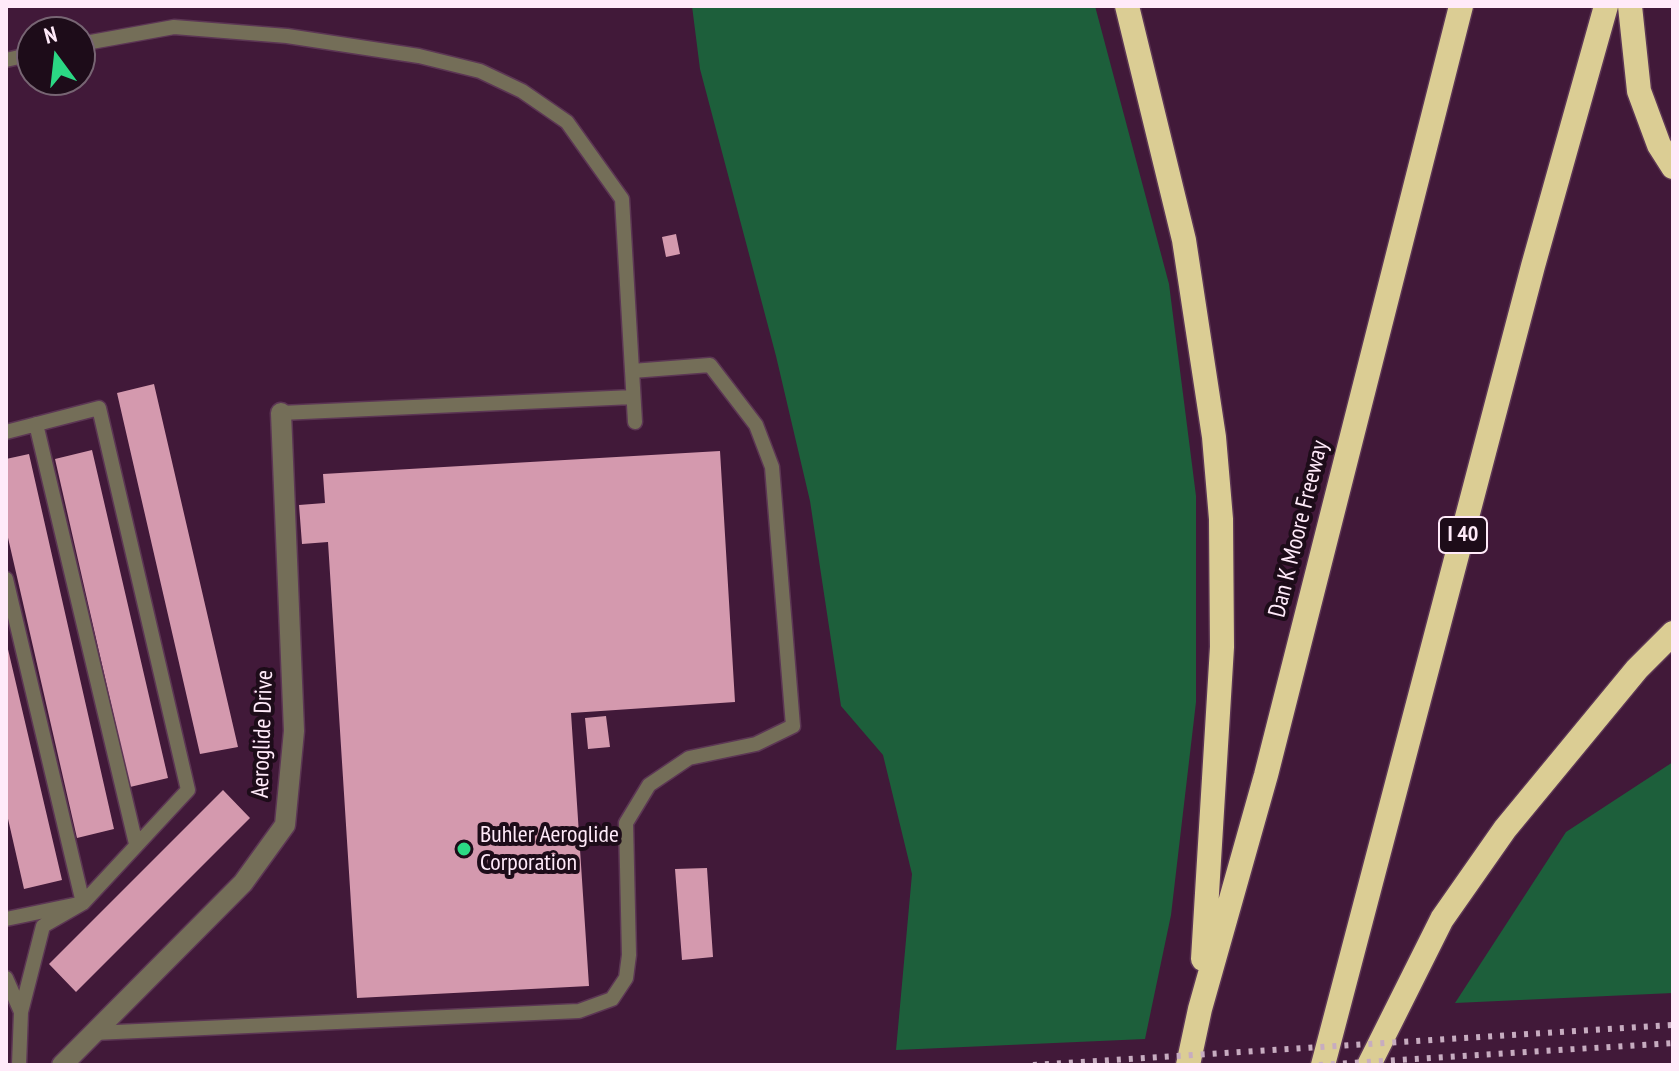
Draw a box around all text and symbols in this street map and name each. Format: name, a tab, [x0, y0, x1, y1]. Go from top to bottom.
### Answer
north arrow	[16, 16, 96, 96]
text: N	[41, 20, 60, 50]
street label: Dan K Moore Freeway	[1263, 438, 1335, 620]
road number: I 40	[1439, 517, 1487, 553]
street label: Aeroglide Drive	[246, 669, 280, 799]
place label: Buhler Aeroglide Corporation	[480, 821, 619, 877]
marker: Buhler Aeroglide Corporation	[455, 840, 473, 858]

